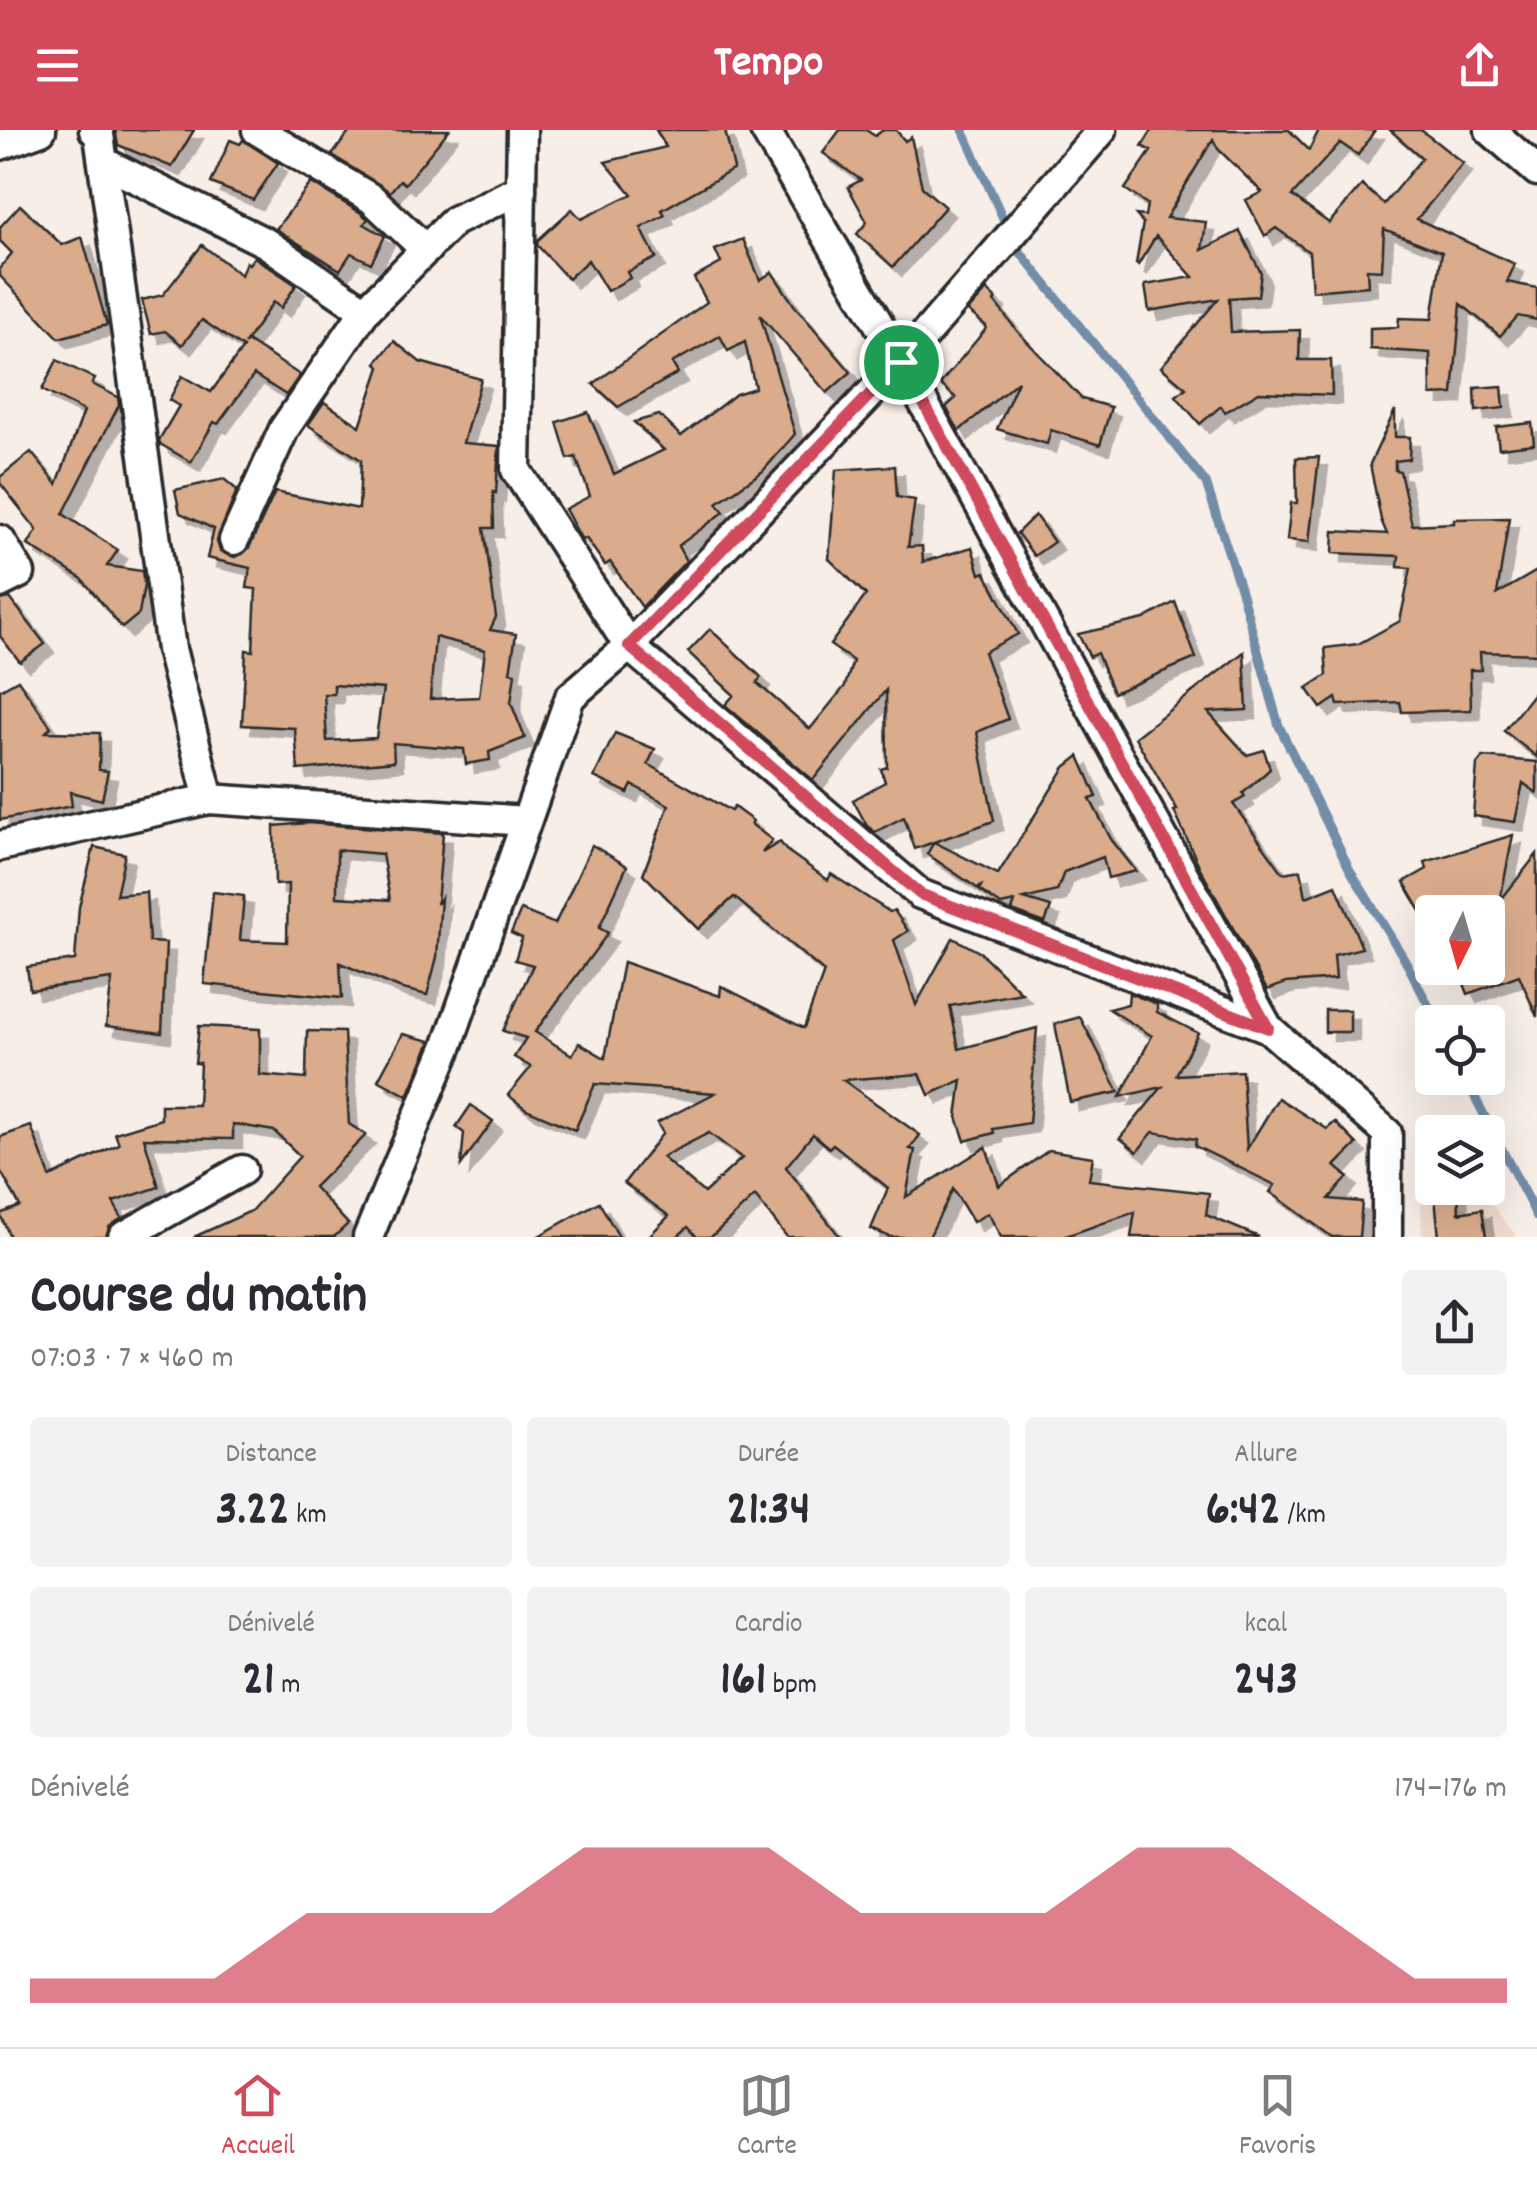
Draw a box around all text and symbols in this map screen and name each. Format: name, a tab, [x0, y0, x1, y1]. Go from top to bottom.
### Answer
text: Tempo	[714, 33, 823, 97]
icon: menu	[30, 38, 85, 93]
icon: share	[1452, 38, 1507, 93]
pin	[859, 320, 944, 405]
icon: arrive	[874, 335, 929, 390]
north arrow	[1415, 895, 1505, 985]
map controls	[1415, 895, 1505, 1205]
button: locate	[1415, 1005, 1505, 1095]
button: layers	[1415, 1115, 1505, 1205]
text: Course du matin	[30, 1260, 367, 1339]
button: share	[1402, 1270, 1507, 1375]
text: 07:03 · 7 × 460 m	[30, 1337, 234, 1383]
text: Distance	[225, 1436, 317, 1476]
text: Durée	[738, 1436, 799, 1476]
text: Allure	[1234, 1436, 1298, 1476]
text: 3.22	[215, 1476, 290, 1548]
text: 21:34	[726, 1476, 811, 1548]
text: 6:42	[1206, 1476, 1281, 1548]
text: km	[290, 1497, 327, 1537]
text: /km	[1281, 1497, 1326, 1537]
text: Dénivelé	[228, 1606, 315, 1646]
text: Cardio	[734, 1606, 803, 1646]
text: kcal	[1245, 1606, 1287, 1646]
text: 21	[242, 1646, 275, 1718]
text: 161	[720, 1646, 766, 1718]
text: 243	[1233, 1646, 1298, 1718]
text: m	[275, 1667, 300, 1707]
text: bpm	[766, 1667, 817, 1707]
text: Dénivelé	[30, 1767, 130, 1813]
text: 174–176 m	[1394, 1767, 1507, 1813]
tab: Accueil	[221, 2068, 295, 2168]
tab: Carte	[737, 2068, 797, 2168]
tab: Favoris	[1239, 2068, 1316, 2168]

